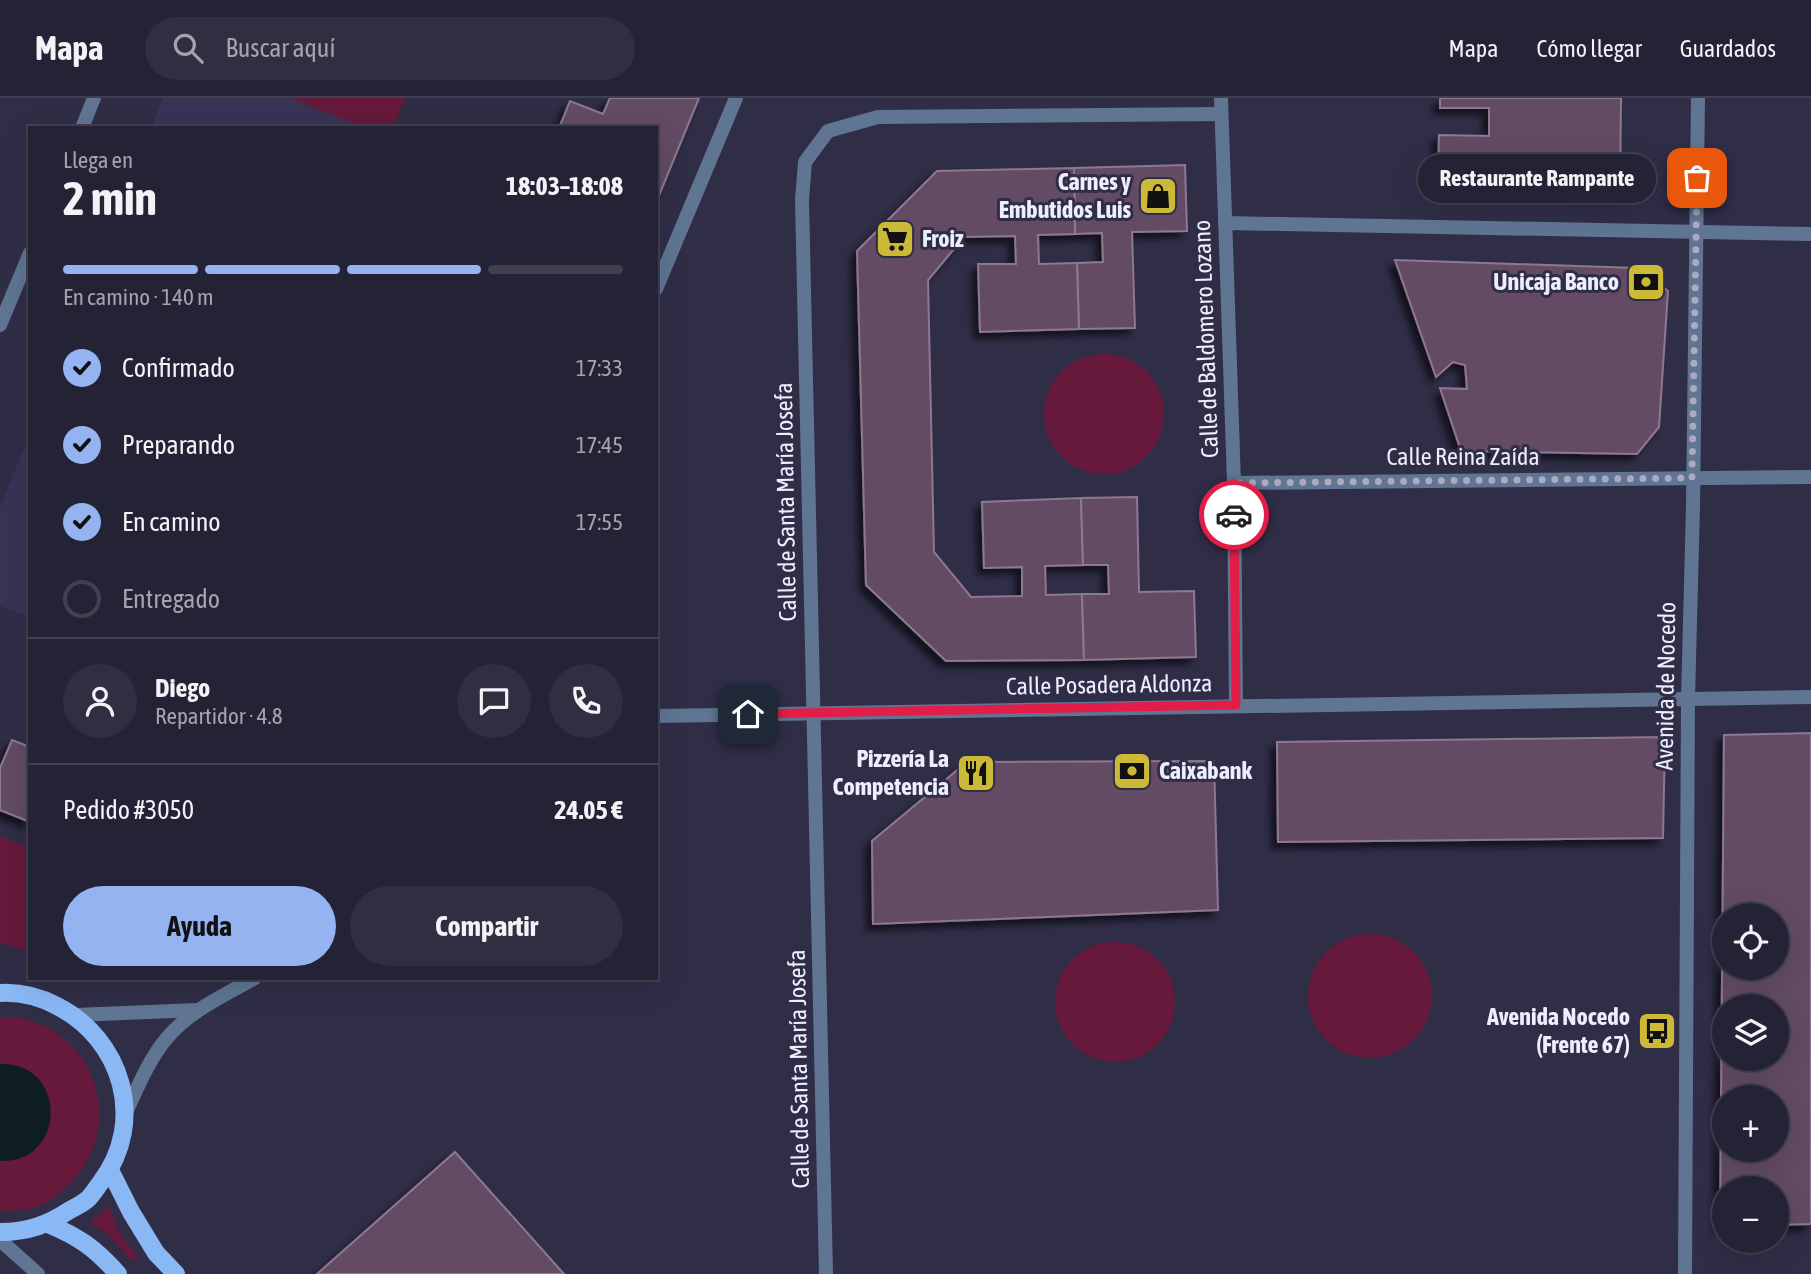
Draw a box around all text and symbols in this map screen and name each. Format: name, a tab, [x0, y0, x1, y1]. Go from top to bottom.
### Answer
search box	[145, 17, 635, 80]
text: Mapa	[35, 29, 103, 67]
icon: search	[169, 29, 207, 67]
text: Buscar aquí	[225, 33, 335, 63]
text: Mapa	[1449, 35, 1498, 62]
text: Cómo llegar	[1536, 35, 1642, 62]
text: Guardados	[1680, 35, 1776, 62]
text: Llega en	[63, 147, 133, 173]
pin	[1667, 148, 1727, 208]
callout: Restaurante Rampante	[1417, 154, 1655, 202]
icon: bag	[1678, 159, 1716, 197]
text: Restaurante Rampante	[1440, 165, 1635, 191]
place label: Carnes y Embutidos Luis	[999, 168, 1132, 223]
text: 18:03–18:08	[506, 171, 623, 201]
text: 2 min	[63, 172, 157, 225]
shop icon: Carnes y Embutidos Luis	[1137, 175, 1179, 217]
supermarket icon: Froiz	[874, 218, 916, 260]
street label: Calle de Baldomero Lozano	[1188, 219, 1223, 459]
place label: Froiz	[922, 225, 964, 252]
bank icon: Unicaja Banco	[1625, 261, 1667, 303]
place label: Unicaja Banco	[1493, 268, 1619, 295]
text: En camino · 140 m	[63, 284, 214, 310]
icon: check	[63, 349, 101, 387]
text: Confirmado	[122, 353, 235, 383]
text: 17:33	[576, 355, 623, 381]
street label: Calle de Santa María Josefa	[770, 382, 801, 622]
icon: check	[63, 426, 101, 464]
text: Preparando	[122, 430, 235, 460]
text: 17:45	[576, 432, 623, 458]
street label: Calle Reina Zaída	[1386, 443, 1540, 470]
courier	[1199, 480, 1269, 550]
icon: car	[1215, 496, 1253, 534]
icon: check	[63, 503, 101, 541]
text: En camino	[122, 507, 221, 537]
text: 17:55	[576, 509, 623, 535]
text: Entregado	[122, 584, 220, 614]
street label: Avenida de Nocedo	[1651, 601, 1680, 771]
button: person	[63, 664, 137, 738]
button: chat	[457, 664, 531, 738]
button: phone	[549, 664, 623, 738]
street label: Calle Posadera Aldonza	[1006, 669, 1212, 700]
text: Diego	[155, 673, 210, 703]
pin	[718, 684, 778, 744]
icon: home	[729, 695, 767, 733]
text: Repartidor · 4.8	[155, 703, 282, 729]
place label: Pizzería La Competencia	[833, 745, 949, 800]
bank icon: Caixabank	[1111, 750, 1153, 792]
restaurant icon: Pizzería La Competencia	[955, 752, 997, 794]
place label: Caixabank	[1159, 757, 1253, 784]
text: Pedido #3050	[63, 795, 194, 825]
text: 24.05 €	[554, 795, 623, 825]
button: Ayuda	[63, 886, 336, 966]
button: Compartir	[350, 886, 623, 966]
map controls	[1712, 903, 1789, 1253]
button: locate	[1712, 903, 1789, 980]
street label: Calle de Santa María Josefa	[783, 949, 814, 1189]
button: layers	[1712, 994, 1789, 1071]
place label: Avenida Nocedo (Frente 67)	[1486, 1003, 1630, 1058]
bus stop icon: Avenida Nocedo (Frente 67)	[1636, 1010, 1678, 1052]
button: +	[1712, 1085, 1789, 1162]
button: −	[1712, 1176, 1789, 1253]

